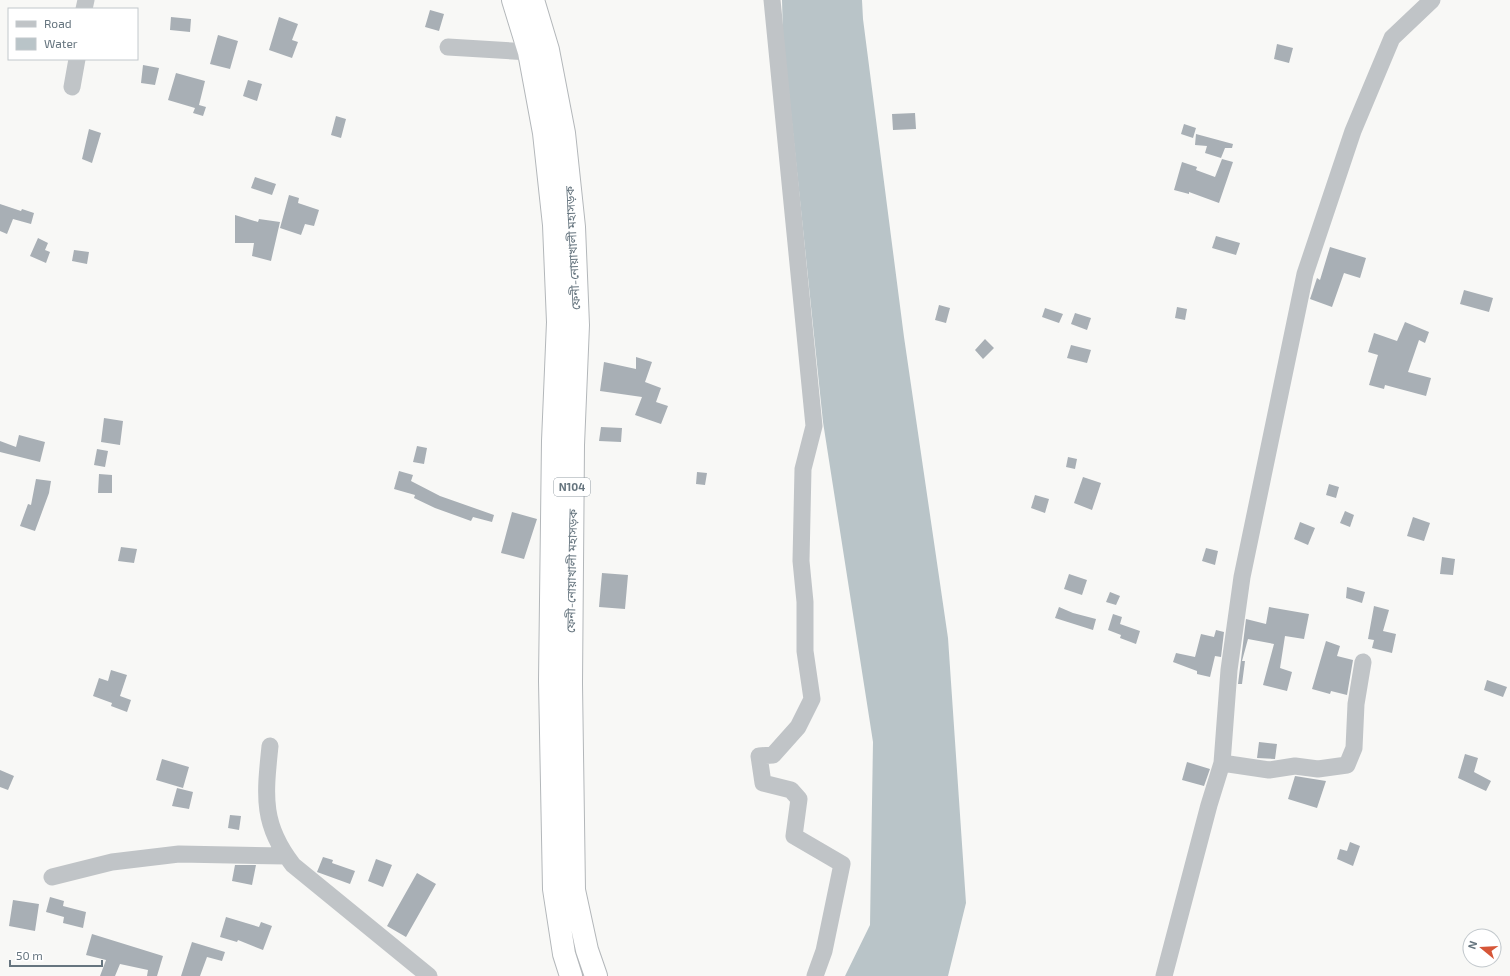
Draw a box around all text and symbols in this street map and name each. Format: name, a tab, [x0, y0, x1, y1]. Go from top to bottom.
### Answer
legend	[8, 8, 138, 60]
text: Road	[44, 16, 72, 30]
text: Water	[44, 36, 78, 50]
street label: ফেনী-নোয়াখালী মহাসড়ক	[562, 185, 583, 310]
road number: N104	[554, 478, 590, 496]
street label: ফেনী-নোয়াখালী মহাসড়ক	[563, 509, 580, 633]
north arrow	[1462, 928, 1502, 968]
text: N	[1465, 939, 1479, 951]
scale bar	[10, 942, 102, 968]
text: 50 m	[16, 948, 43, 962]

